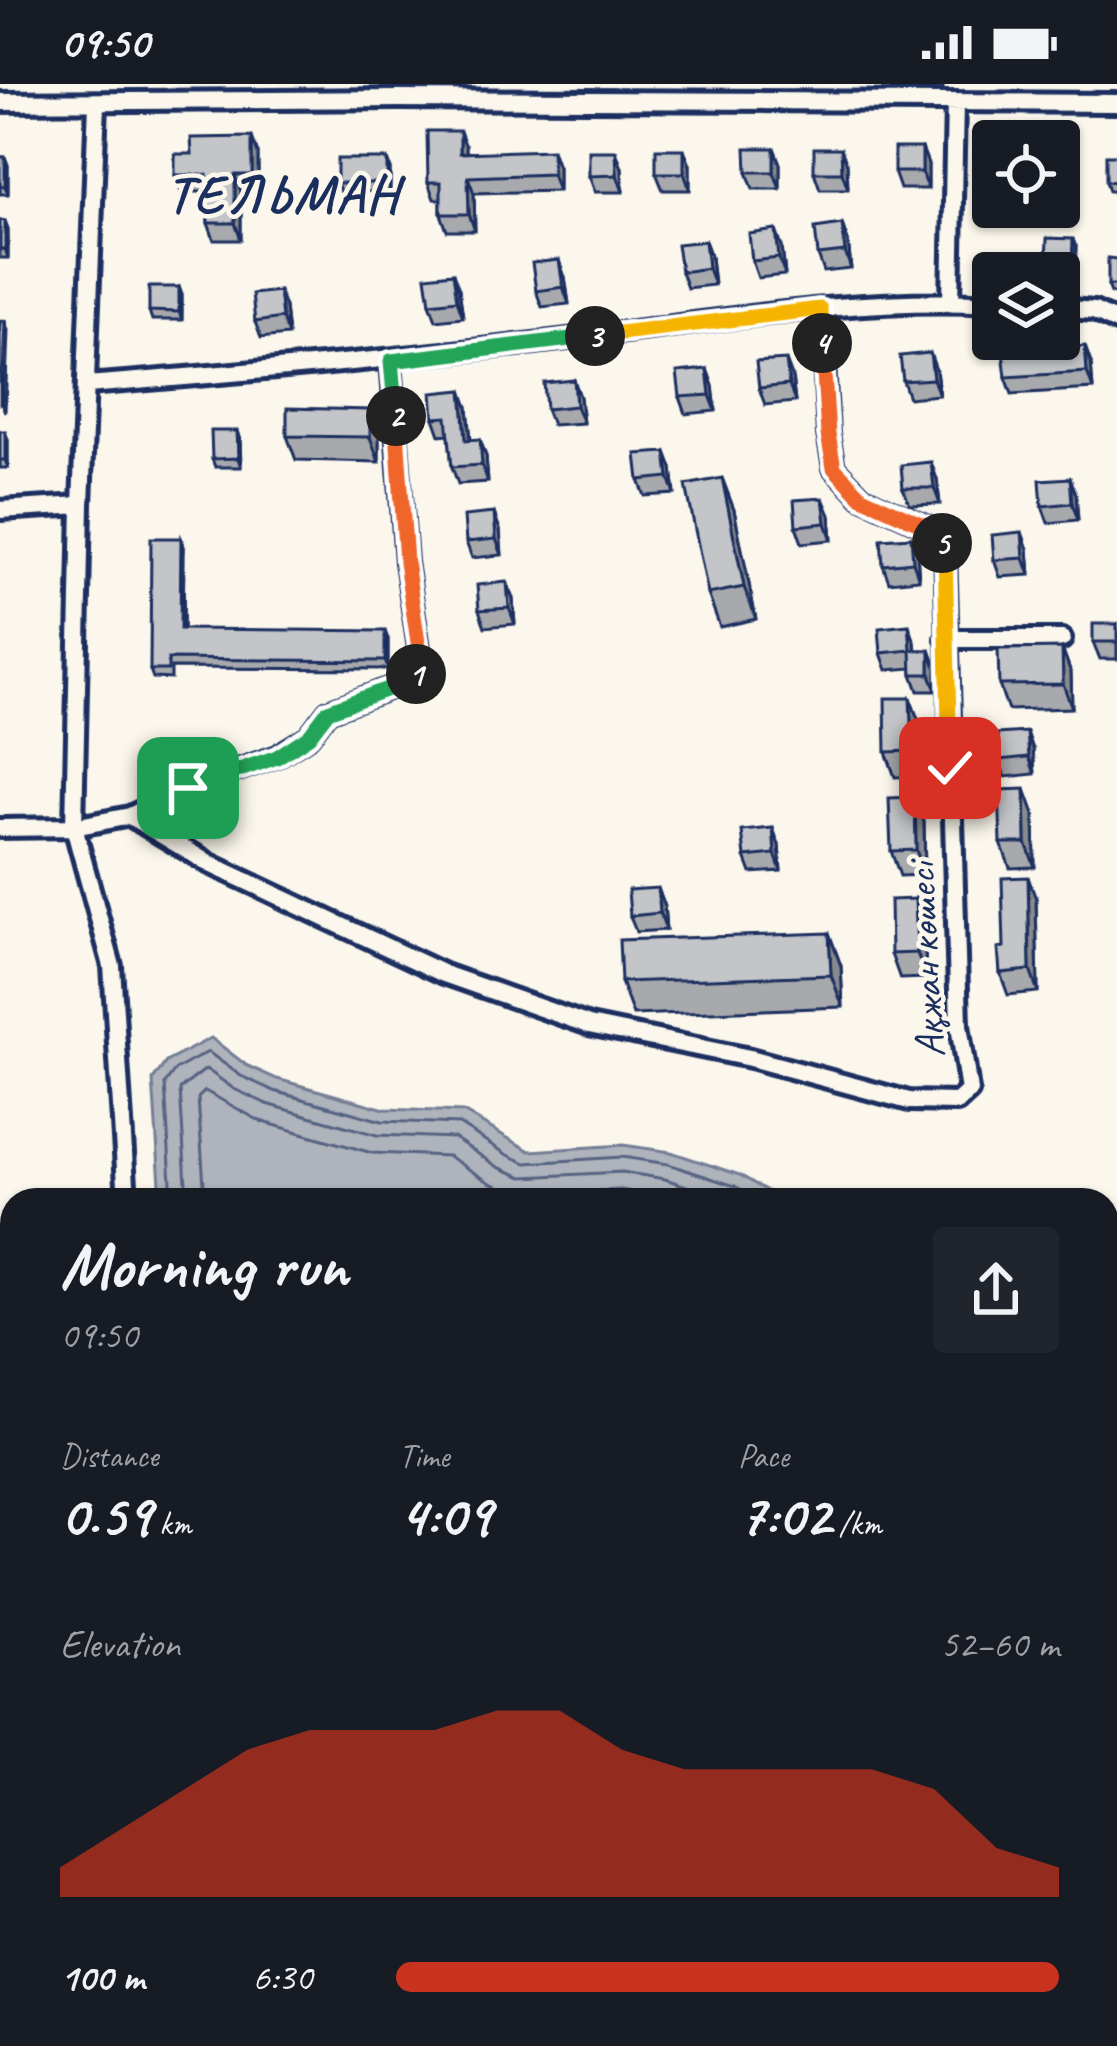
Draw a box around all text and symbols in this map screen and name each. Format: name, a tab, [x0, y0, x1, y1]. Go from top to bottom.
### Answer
text: 09:50	[60, 14, 149, 71]
map controls	[972, 120, 1080, 360]
button: locate	[972, 120, 1080, 228]
district label: ТЕЛЬМАН	[166, 160, 407, 228]
button: layers	[972, 252, 1080, 360]
pin: 3	[565, 306, 625, 366]
pin: 4	[792, 313, 852, 373]
text: 3	[588, 315, 602, 357]
text: 4	[815, 322, 829, 364]
pin: 2	[366, 386, 426, 446]
text: 2	[389, 395, 403, 437]
pin: 5	[912, 513, 972, 573]
text: 5	[935, 522, 949, 564]
pin: 1	[386, 644, 446, 704]
text: 1	[409, 653, 423, 695]
pin	[899, 717, 1001, 819]
icon: check	[917, 735, 983, 801]
pin	[137, 737, 239, 839]
icon: arrive	[155, 755, 221, 821]
street label: Ақжан көшесі	[894, 856, 957, 1059]
text: Morning run	[60, 1224, 348, 1307]
button: share	[933, 1227, 1059, 1353]
text: 09:50	[60, 1311, 138, 1360]
text: Distance	[60, 1435, 158, 1477]
text: Time	[399, 1435, 450, 1477]
text: Pace	[738, 1435, 789, 1477]
text: 0.59	[60, 1477, 151, 1553]
text: 4:09	[399, 1477, 491, 1553]
text: 7:02	[738, 1477, 831, 1553]
text: km	[151, 1503, 191, 1545]
text: /km	[831, 1503, 882, 1545]
text: Elevation	[60, 1620, 180, 1669]
text: 52–60 m	[940, 1620, 1059, 1669]
text: 100 m	[60, 1953, 144, 2002]
text: 6:30	[252, 1953, 312, 2002]

